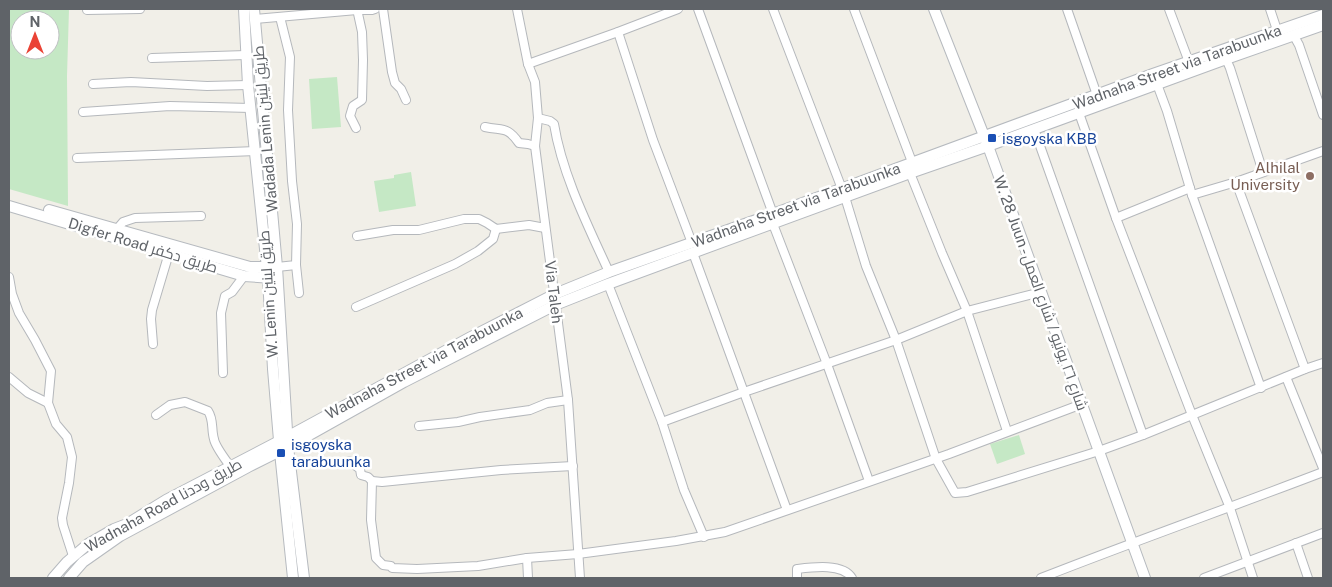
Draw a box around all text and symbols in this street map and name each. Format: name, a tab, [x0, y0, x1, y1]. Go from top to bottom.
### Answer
north arrow	[10, 10, 60, 60]
text: N	[30, 14, 40, 30]
street label: Wadnaha Street via Tarabuunka	[1070, 21, 1284, 113]
street label: Wadada Lenin طريق لينين	[249, 45, 283, 213]
place label: isgoyska KBB	[1002, 130, 1097, 147]
marker: isgoyska KBB	[986, 132, 998, 144]
street label: Wadnaha Street via Tarabuunka	[689, 159, 903, 251]
place label: Alhilal University	[1230, 159, 1300, 193]
marker: Alhilal University	[1304, 170, 1316, 182]
street label: W. 28 Juun - شارع ٢٦ يونيو / شارع العمل	[988, 173, 1091, 414]
street label: Digfer Road طريق دكفر	[66, 214, 220, 278]
street label: W. Lenin طريق لينين	[255, 229, 283, 358]
street label: Via Taleh	[542, 260, 566, 324]
street label: Wadnaha Street via Tarabuunka	[323, 304, 525, 422]
place label: isgoyska tarabuunka	[291, 436, 371, 470]
marker: isgoyska tarabuunka	[275, 447, 287, 459]
street label: Wadnaha Road طريق وددنا	[82, 455, 245, 557]

